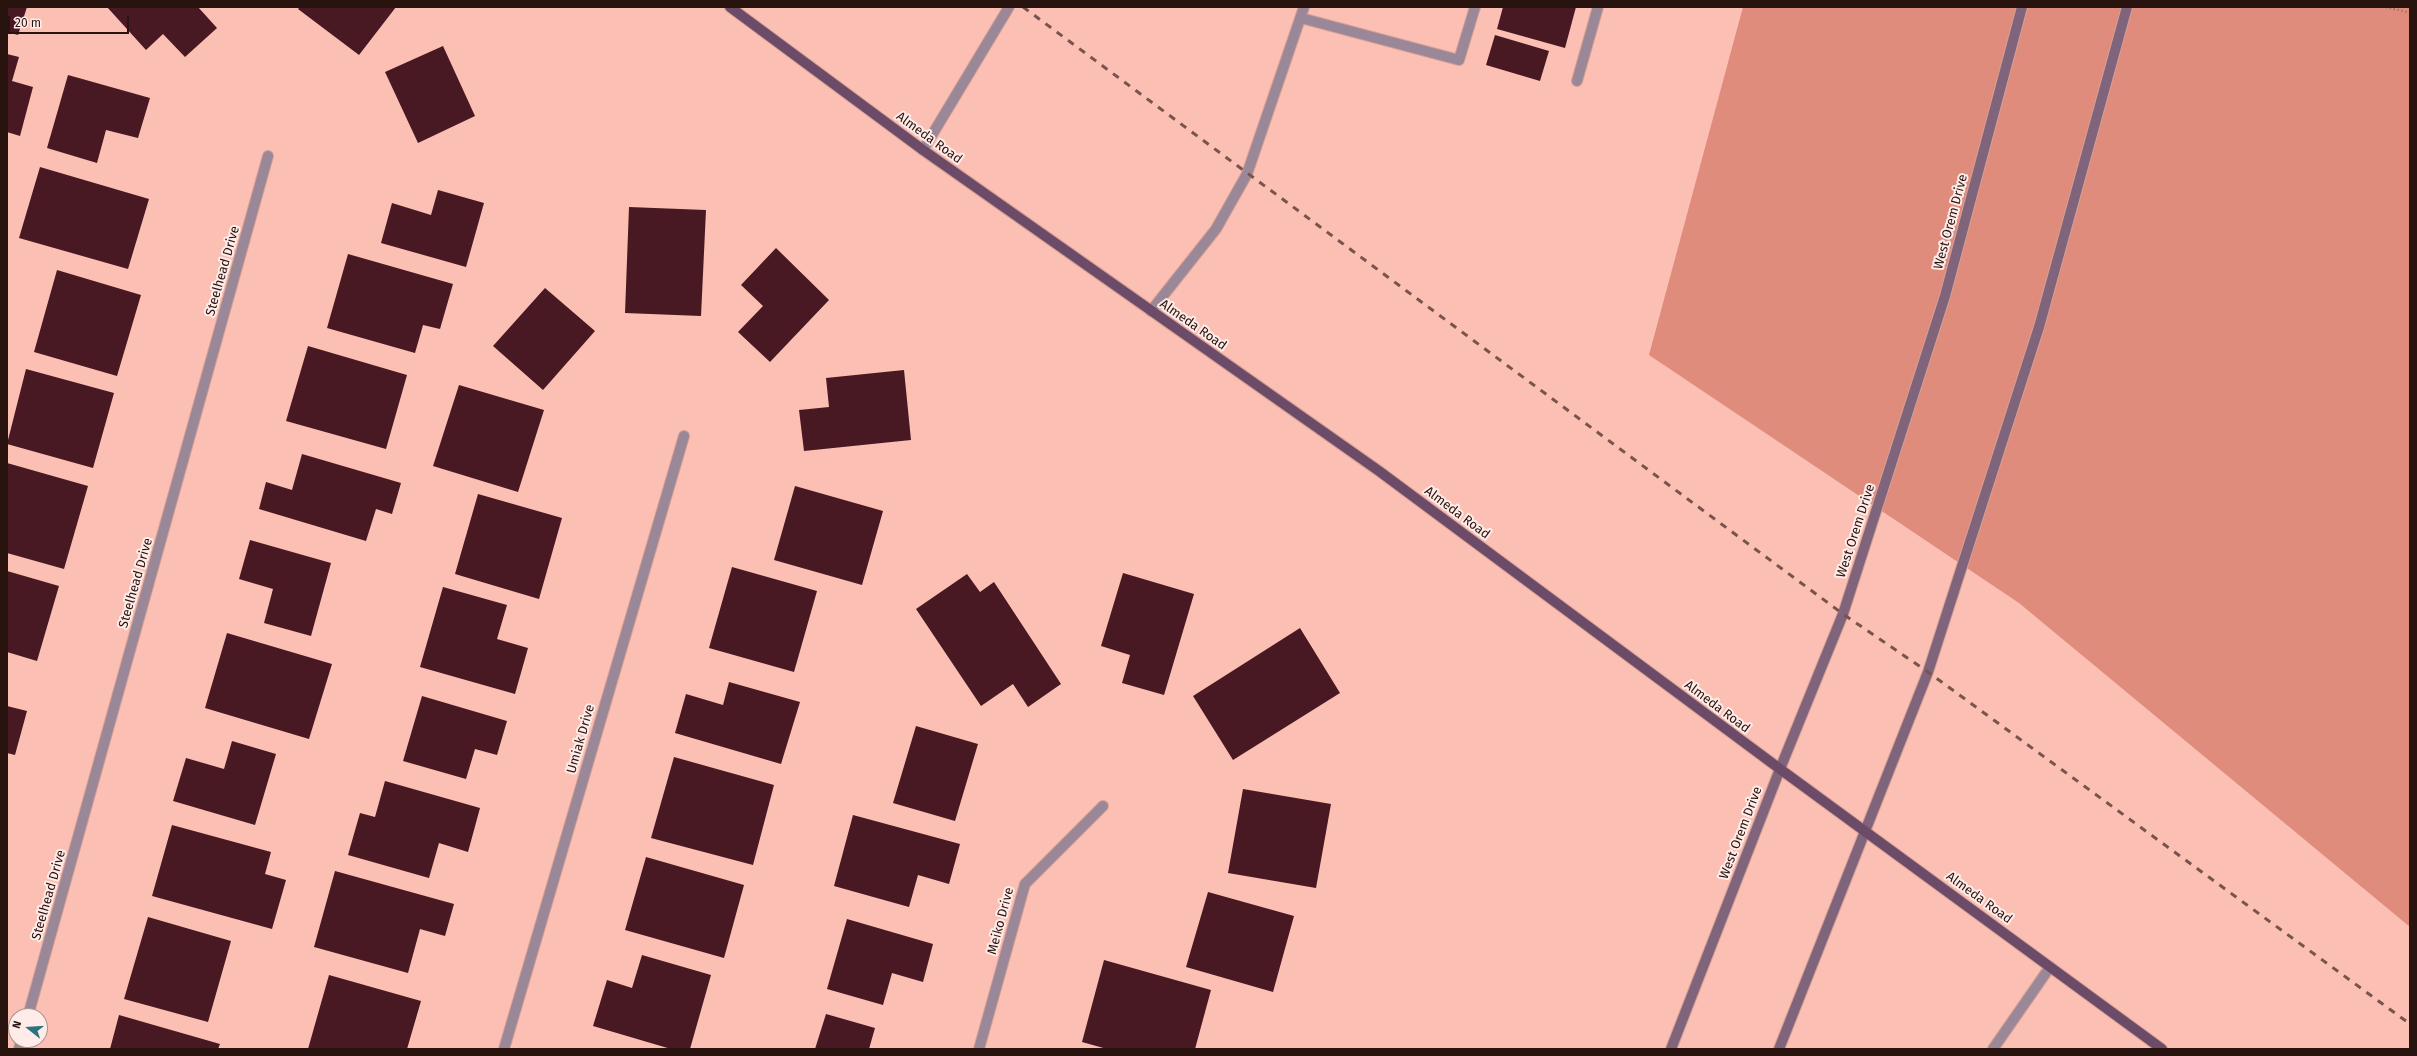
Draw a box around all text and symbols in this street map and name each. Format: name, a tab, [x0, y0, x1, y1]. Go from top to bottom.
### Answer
scale bar	[10, 8, 131, 34]
text: 20 m	[15, 16, 41, 30]
street label: Almeda Road	[893, 109, 965, 167]
street label: West Orem Drive	[1931, 173, 1971, 271]
street label: Steelhead Drive	[203, 224, 243, 318]
street label: Almeda Road	[1157, 296, 1229, 354]
street label: West Orem Drive	[1833, 482, 1879, 580]
street label: Almeda Road	[1421, 483, 1493, 543]
street label: Steelhead Drive	[116, 536, 156, 630]
street label: Almeda Road	[1681, 677, 1753, 737]
street label: Umiak Drive	[564, 703, 598, 775]
street label: West Orem Drive	[1716, 785, 1766, 881]
street label: Steelhead Drive	[29, 848, 69, 942]
street label: Almeda Road	[1943, 869, 2015, 927]
street label: Meiko Drive	[985, 886, 1017, 956]
north arrow	[8, 1008, 48, 1048]
text: N	[10, 1019, 24, 1030]

